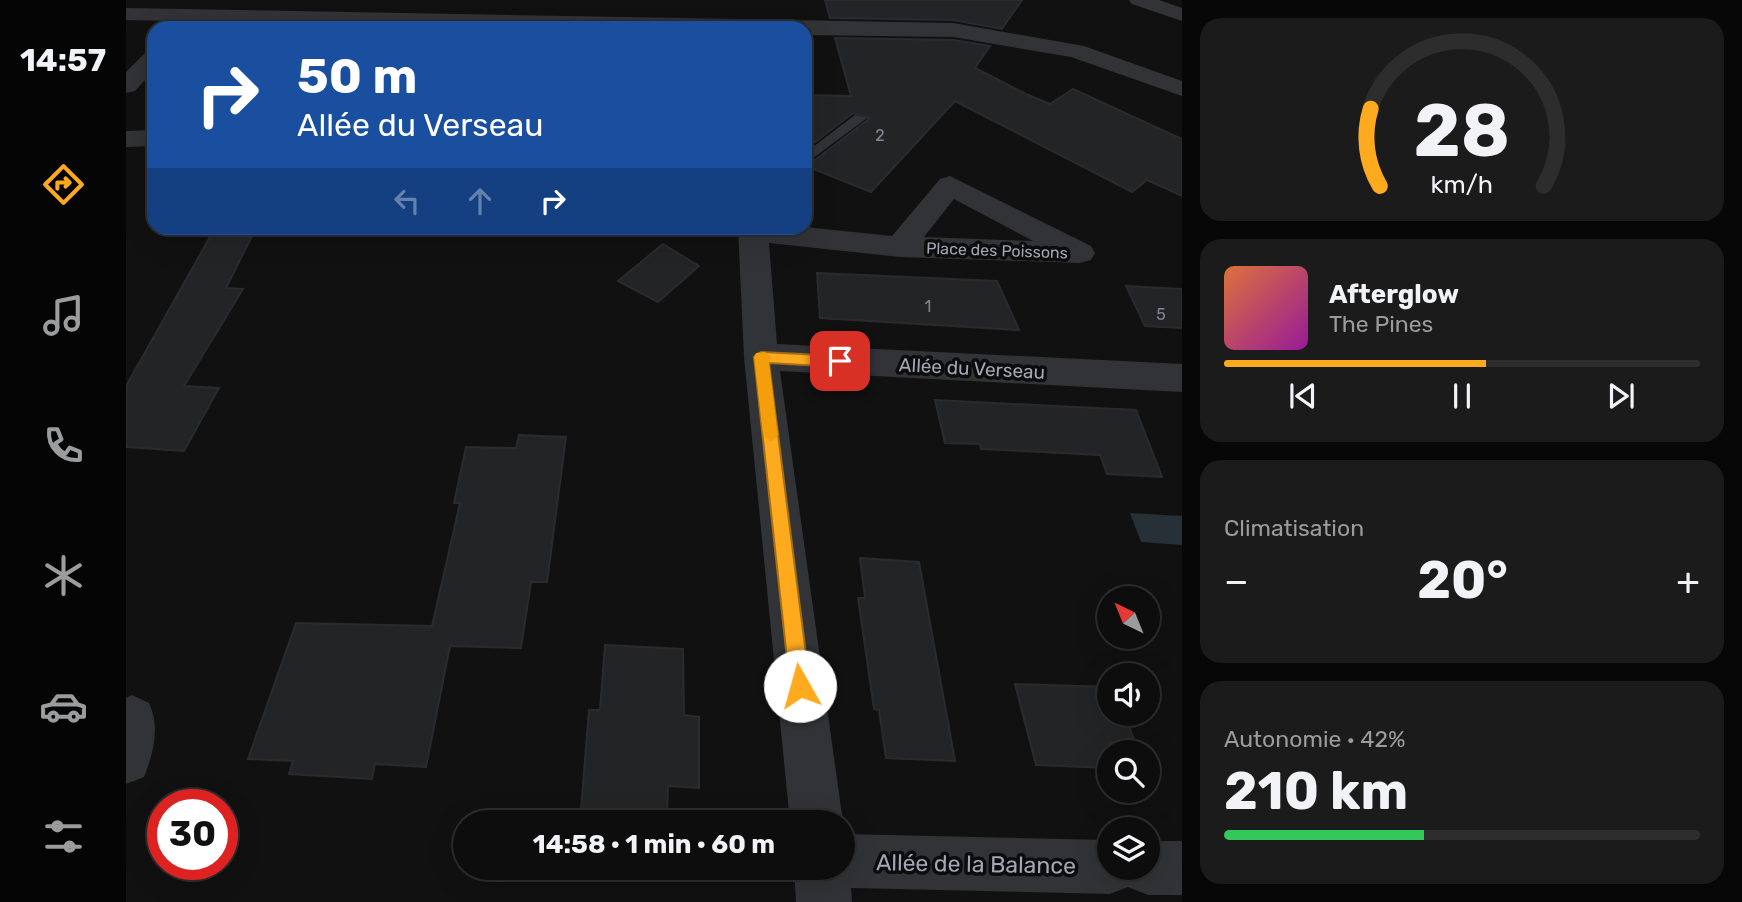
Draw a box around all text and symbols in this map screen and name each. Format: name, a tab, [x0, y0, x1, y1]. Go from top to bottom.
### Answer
text: 14:57	[20, 41, 106, 79]
text: 50 m	[297, 47, 417, 105]
icon: right	[182, 49, 273, 140]
text: 28	[1414, 88, 1510, 174]
text: Allée du Verseau	[297, 106, 544, 144]
house number: 2	[875, 126, 885, 145]
icon: directions	[39, 160, 88, 209]
text: km/h	[1431, 169, 1493, 198]
icon: left	[388, 182, 426, 220]
icon: ahead	[461, 182, 499, 220]
icon: right	[534, 182, 572, 220]
street label: Place des Poissons	[926, 239, 1068, 262]
text: Afterglow	[1329, 279, 1459, 310]
icon: music	[39, 291, 88, 340]
house number: 1	[925, 297, 931, 316]
house number: 5	[1156, 305, 1166, 324]
text: The Pines	[1329, 310, 1433, 338]
pin	[810, 331, 870, 391]
icon: arrive	[821, 342, 859, 380]
street label: Allée du Verseau	[898, 353, 1046, 384]
icon: previous	[1284, 377, 1322, 415]
icon: pause	[1443, 377, 1481, 415]
icon: next	[1602, 377, 1640, 415]
icon: phone	[39, 421, 88, 470]
text: Climatisation	[1224, 514, 1364, 542]
text: 20°	[1417, 549, 1508, 611]
icon: climate	[39, 551, 88, 600]
text: −	[1224, 558, 1249, 604]
text: +	[1676, 558, 1700, 604]
north arrow	[1097, 586, 1160, 649]
map controls	[1097, 586, 1160, 880]
position arrow	[763, 649, 837, 723]
button: sound	[1097, 663, 1160, 726]
icon: car	[39, 682, 88, 731]
text: Autonomie · 42%	[1224, 725, 1405, 753]
button: search	[1097, 740, 1160, 803]
text: 210 km	[1224, 760, 1408, 822]
speed limit sign: 30	[147, 789, 238, 880]
icon: filters	[39, 812, 88, 861]
button: layers	[1097, 817, 1160, 880]
text: 14:58 · 1 min · 60 m	[533, 829, 775, 860]
street label: Allée de la Balance	[876, 848, 1076, 880]

